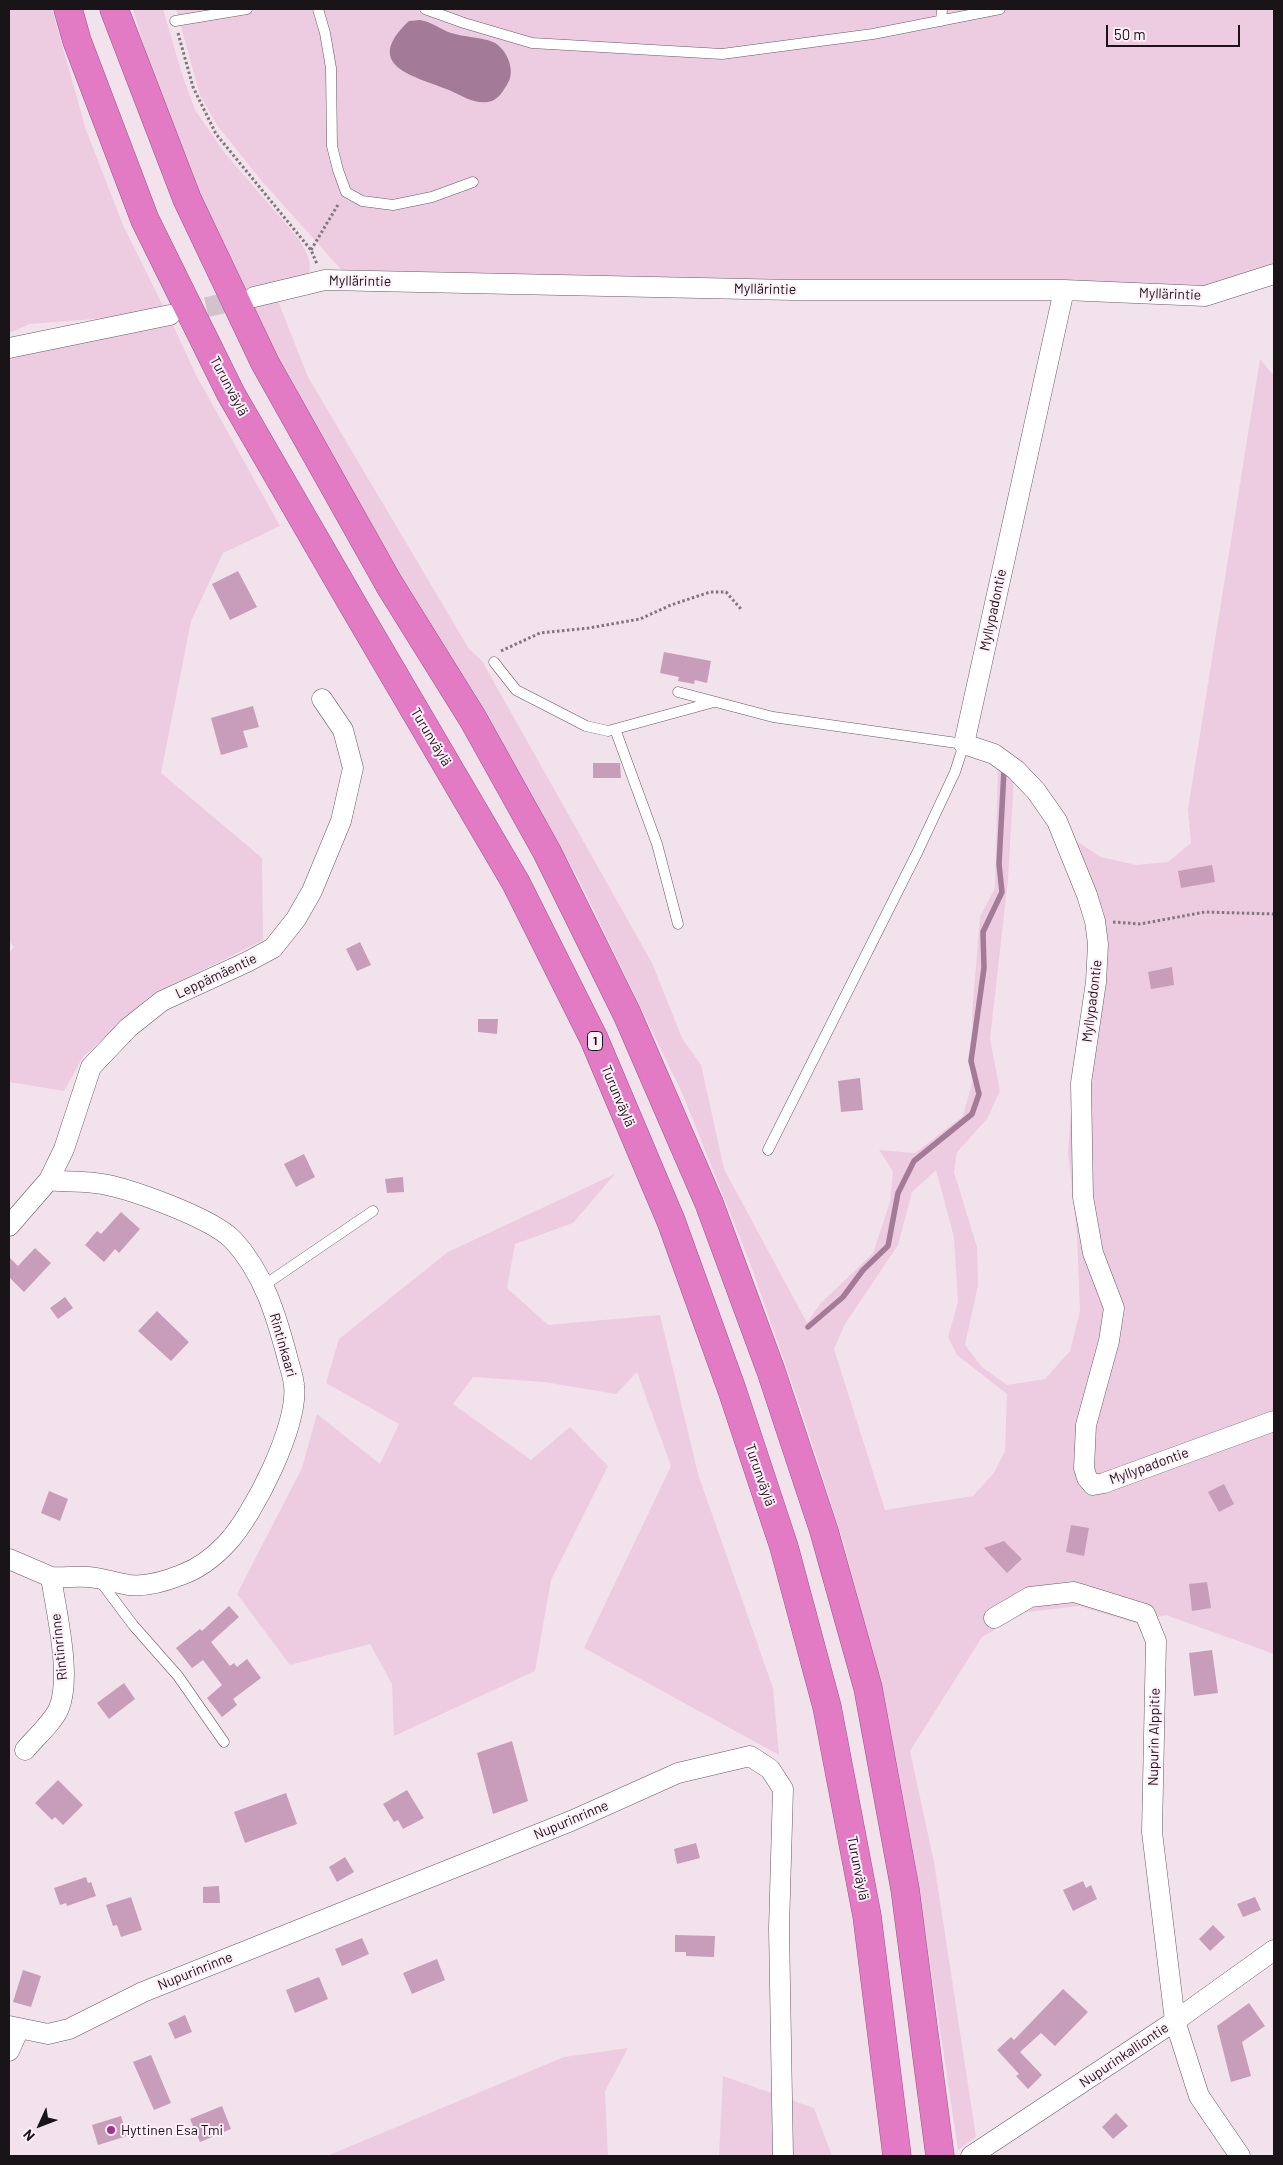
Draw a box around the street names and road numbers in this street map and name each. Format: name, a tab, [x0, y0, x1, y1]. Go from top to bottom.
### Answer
street label: Myllärintie	[329, 272, 391, 290]
street label: Myllärintie	[734, 280, 796, 298]
street label: Myllärintie	[1139, 285, 1201, 303]
street label: Turunväylä	[206, 353, 252, 419]
street label: Myllypadontie	[976, 568, 1010, 652]
street label: Turunväylä	[407, 705, 455, 769]
street label: Leppämäentie	[173, 950, 259, 1002]
street label: Myllypadontie	[1079, 959, 1105, 1043]
road number: 1	[588, 1032, 602, 1050]
street label: Turunväylä	[598, 1063, 638, 1129]
street label: Rintinkaari	[266, 1311, 300, 1379]
street label: Turunväylä	[741, 1441, 779, 1509]
street label: Myllypadontie	[1107, 1444, 1191, 1488]
street label: Rintinrinne	[47, 1613, 71, 1681]
street label: Nupurin Alppitie	[1145, 1688, 1163, 1786]
street label: Nupurinrinne	[531, 1797, 611, 1843]
street label: Turunväylä	[844, 1834, 872, 1902]
street label: Nupurinrinne	[155, 1948, 235, 1994]
street label: Nupurinkalliontie	[1076, 2019, 1172, 2091]

